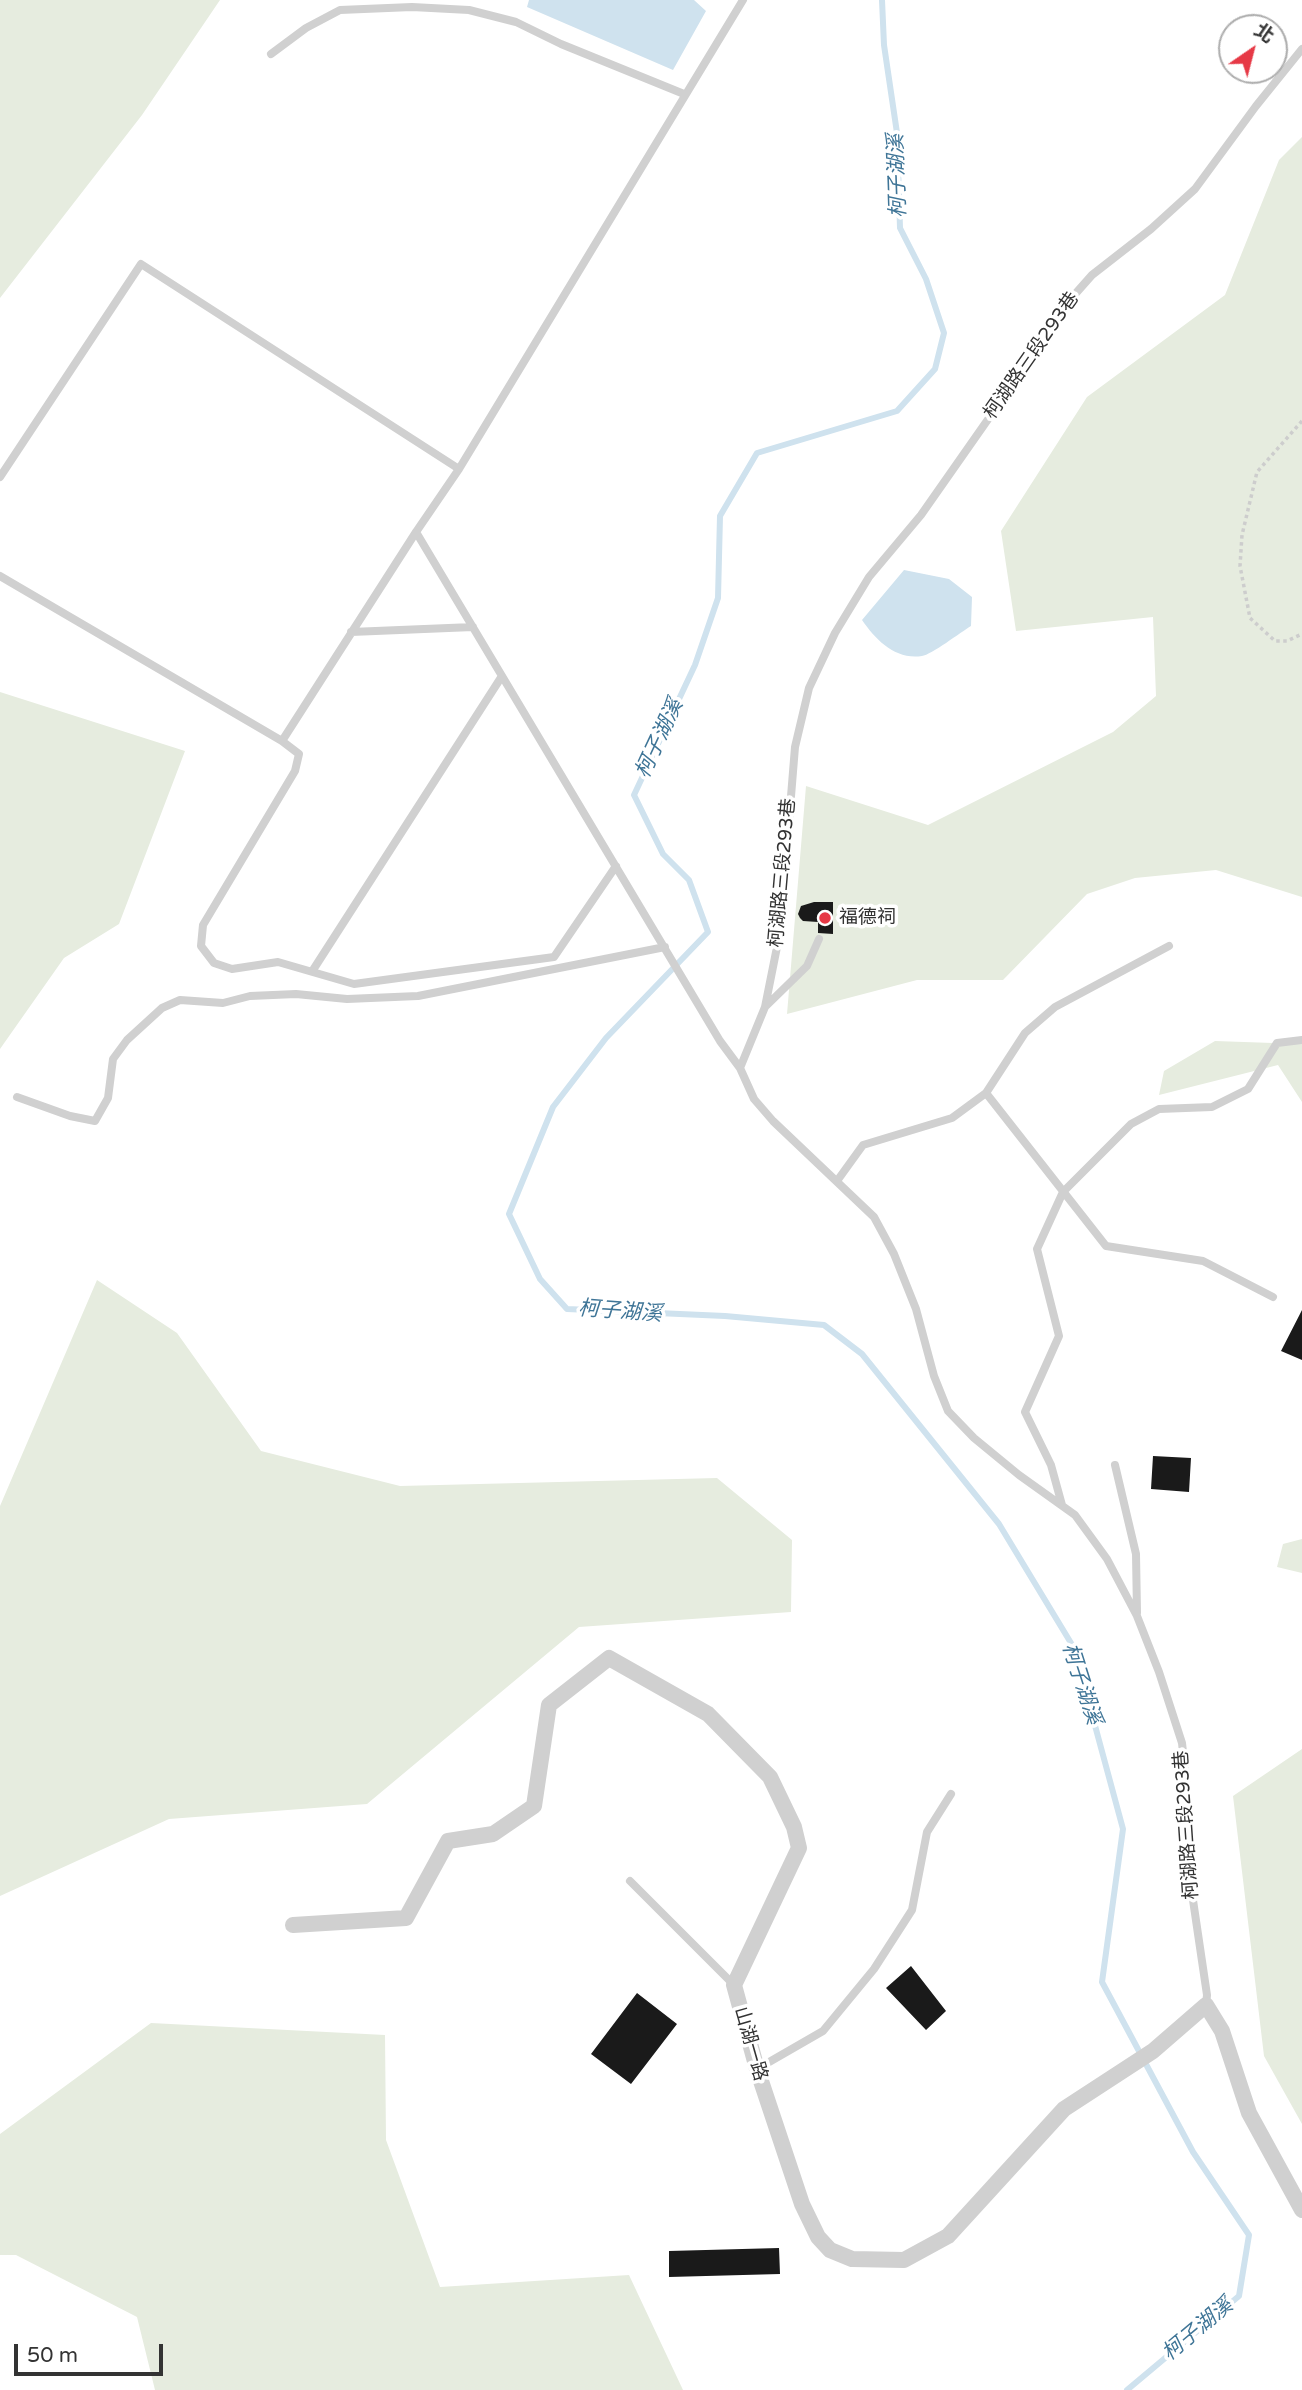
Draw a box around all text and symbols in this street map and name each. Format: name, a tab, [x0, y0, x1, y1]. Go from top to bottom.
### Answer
north arrow	[1218, 14, 1288, 84]
text: 北	[1250, 19, 1278, 48]
water label: 柯子湖溪	[884, 134, 912, 218]
street label: 柯湖路三段293巷	[980, 288, 1084, 424]
water label: 柯子湖溪	[631, 696, 689, 782]
street label: 柯湖路三段293巷	[765, 797, 801, 949]
place label: 福德祠	[839, 907, 896, 929]
marker: 福德祠	[817, 910, 833, 926]
water label: 柯子湖溪	[577, 1297, 663, 1327]
water label: 柯子湖溪	[1056, 1640, 1106, 1728]
street label: 柯湖路三段293巷	[1170, 1749, 1204, 1901]
street label: 山湖一路	[729, 2004, 771, 2084]
water label: 柯子湖溪	[1158, 2293, 1238, 2367]
scale bar	[18, 2330, 166, 2374]
text: 50 m	[27, 2343, 78, 2368]

